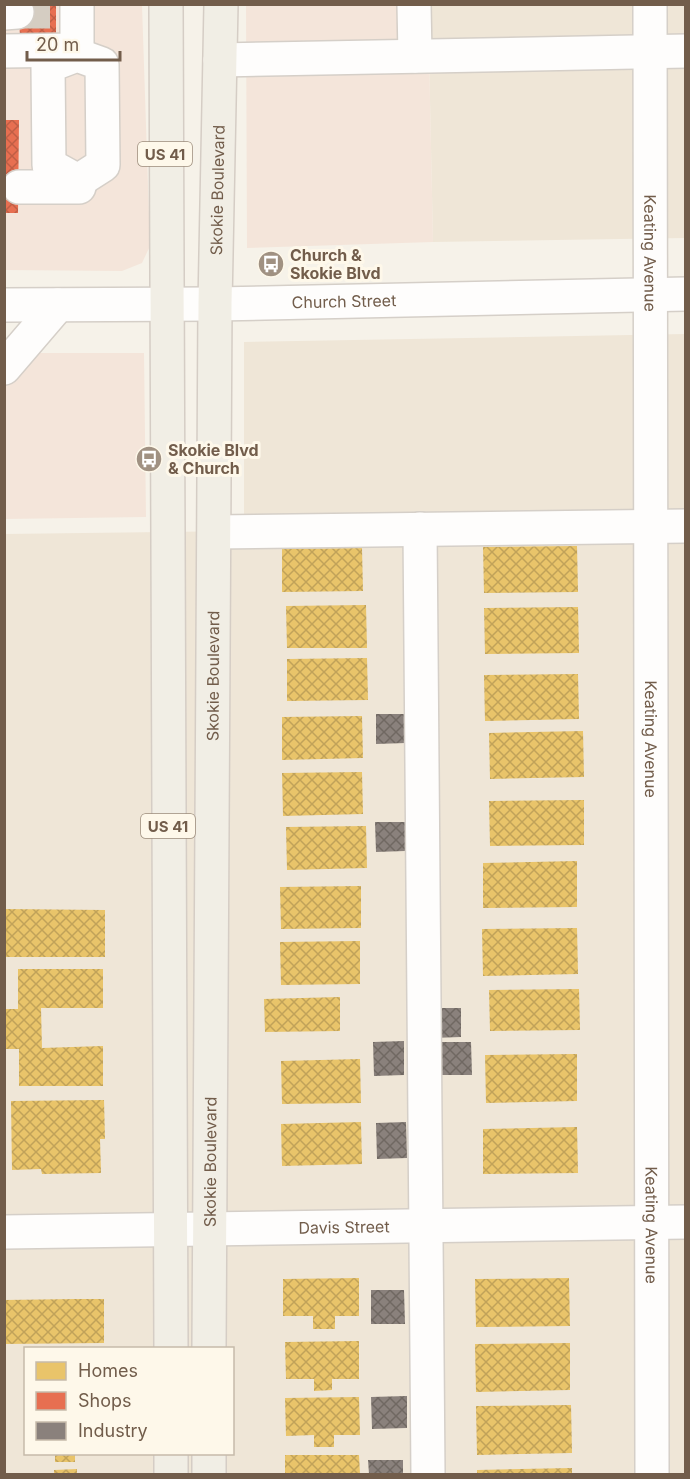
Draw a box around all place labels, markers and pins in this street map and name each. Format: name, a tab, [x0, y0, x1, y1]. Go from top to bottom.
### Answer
place label: Church & Skokie Blvd	[290, 245, 381, 283]
bus stop icon: Church & Skokie Blvd	[256, 249, 286, 279]
place label: Skokie Blvd & Church	[168, 440, 259, 478]
bus stop icon: Skokie Blvd & Church	[134, 444, 164, 474]

